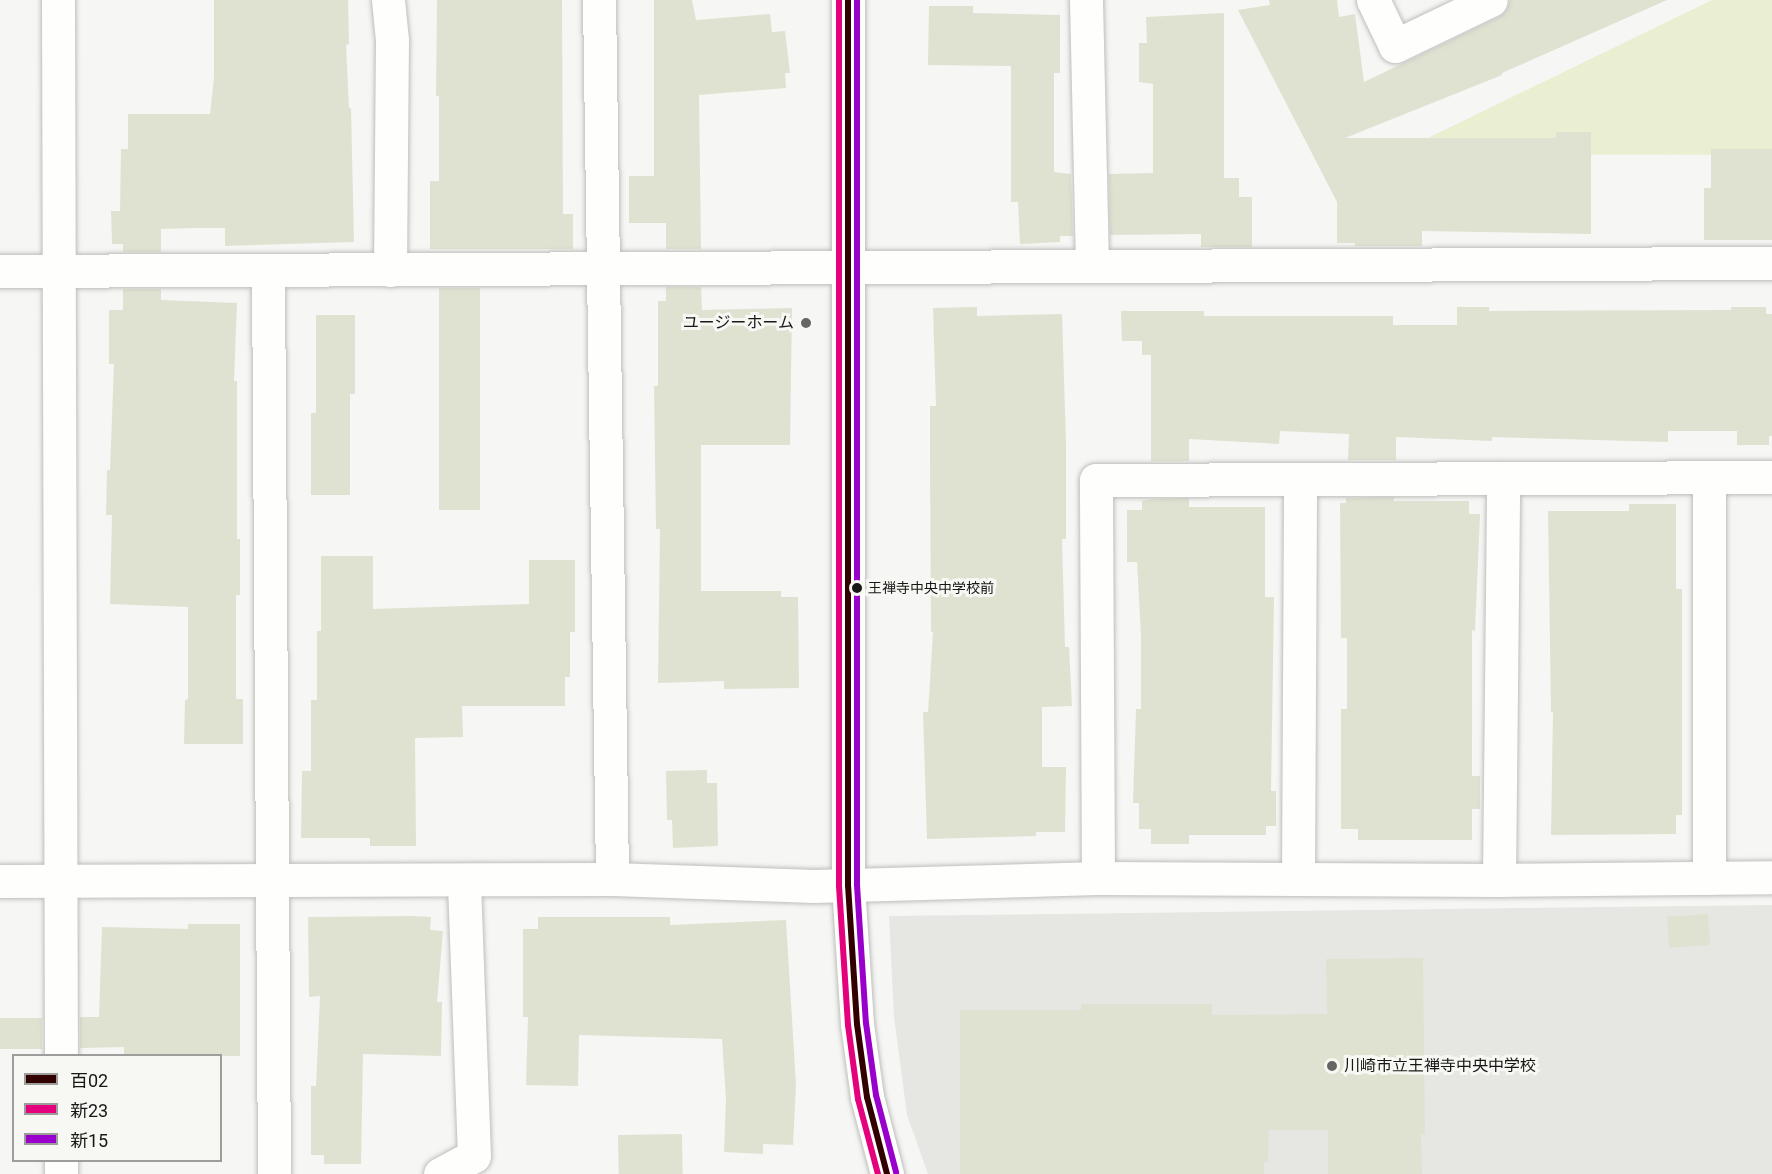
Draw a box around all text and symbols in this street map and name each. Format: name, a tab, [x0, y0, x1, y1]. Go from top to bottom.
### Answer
place label: ユージーホーム	[682, 313, 794, 333]
marker: ユージーホーム	[799, 316, 813, 330]
place label: 王禅寺中央中学校前	[868, 580, 994, 596]
marker: 王禅寺中央中学校前	[851, 582, 863, 594]
legend	[12, 1054, 222, 1162]
place label: 川崎市立王禅寺中央中学校	[1344, 1056, 1536, 1076]
marker: 川崎市立王禅寺中央中学校	[1325, 1059, 1339, 1073]
text: 百02	[70, 1070, 108, 1091]
text: 新23	[70, 1100, 108, 1121]
text: 新15	[70, 1130, 108, 1151]

